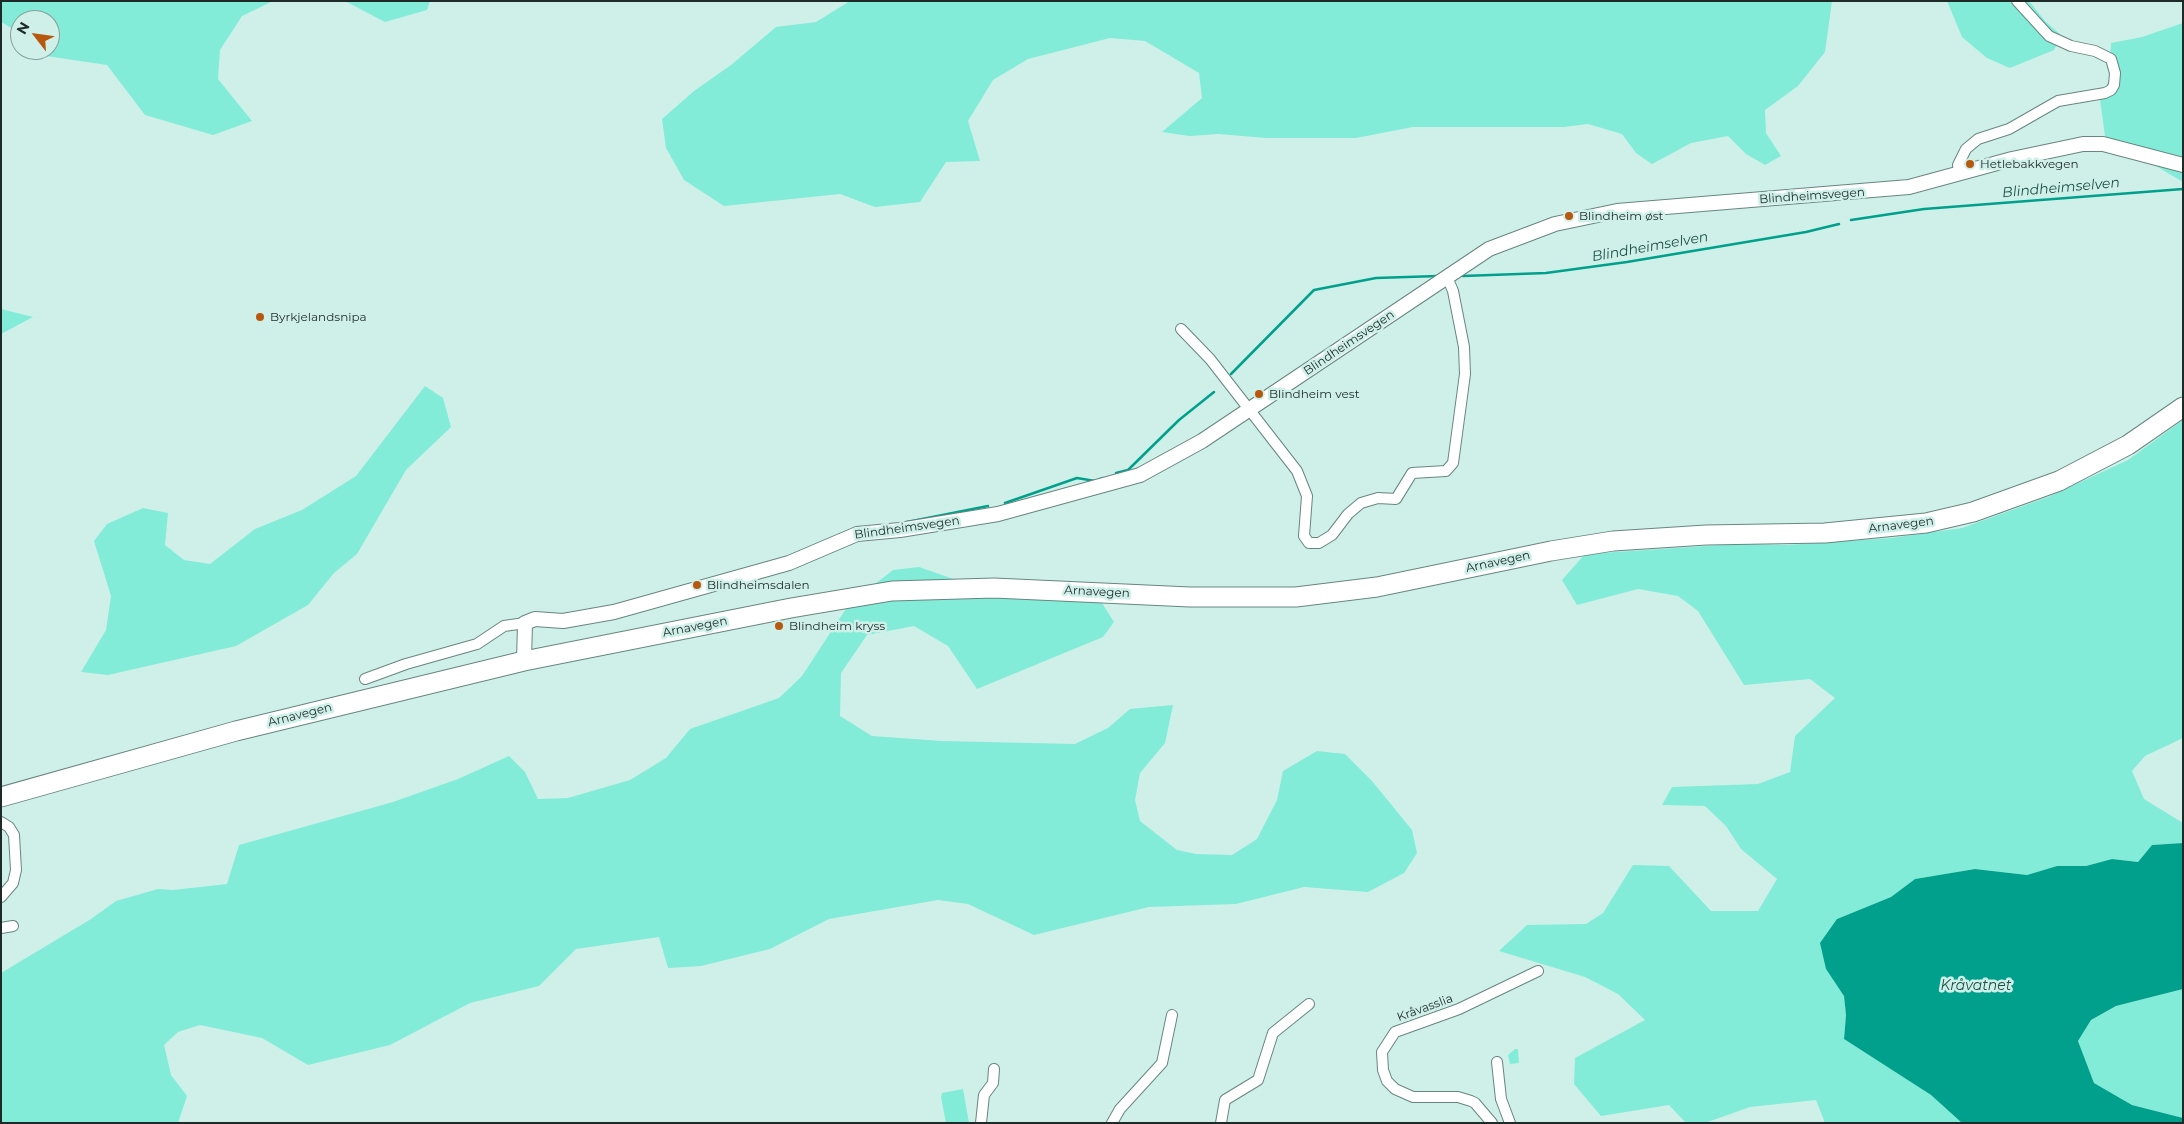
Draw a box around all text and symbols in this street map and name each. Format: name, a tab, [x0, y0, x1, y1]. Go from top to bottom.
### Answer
north arrow	[10, 10, 60, 60]
text: N	[12, 19, 33, 37]
place label: Hetlebakkvegen	[1980, 157, 2079, 171]
marker: Hetlebakkvegen	[1964, 158, 1976, 170]
water label: Blindheimselven	[2002, 174, 2120, 202]
street label: Blindheimsvegen	[1759, 185, 1865, 207]
place label: Blindheim øst	[1579, 209, 1663, 223]
marker: Blindheim øst	[1563, 210, 1575, 222]
water label: Blindheimselven	[1590, 228, 1710, 266]
street label: Blindheimsvegen	[1301, 307, 1397, 379]
place label: Byrkjelandsnipa	[270, 310, 367, 324]
marker: Byrkjelandsnipa	[254, 311, 266, 323]
place label: Blindheim vest	[1269, 387, 1360, 401]
marker: Blindheim vest	[1253, 388, 1265, 400]
street label: Blindheimsvegen	[854, 513, 960, 543]
street label: Arnavegen	[1868, 514, 1934, 536]
street label: Arnavegen	[1464, 548, 1532, 576]
place label: Blindheimsdalen	[707, 578, 810, 592]
marker: Blindheimsdalen	[691, 579, 703, 591]
street label: Arnavegen	[1064, 583, 1130, 601]
street label: Arnavegen	[661, 614, 729, 640]
place label: Blindheim kryss	[789, 619, 885, 633]
marker: Blindheim kryss	[773, 620, 785, 632]
street label: Arnavegen	[266, 700, 334, 730]
water label: Kråvatnet	[1941, 978, 2011, 994]
street label: Kråvasslia	[1395, 991, 1455, 1025]

